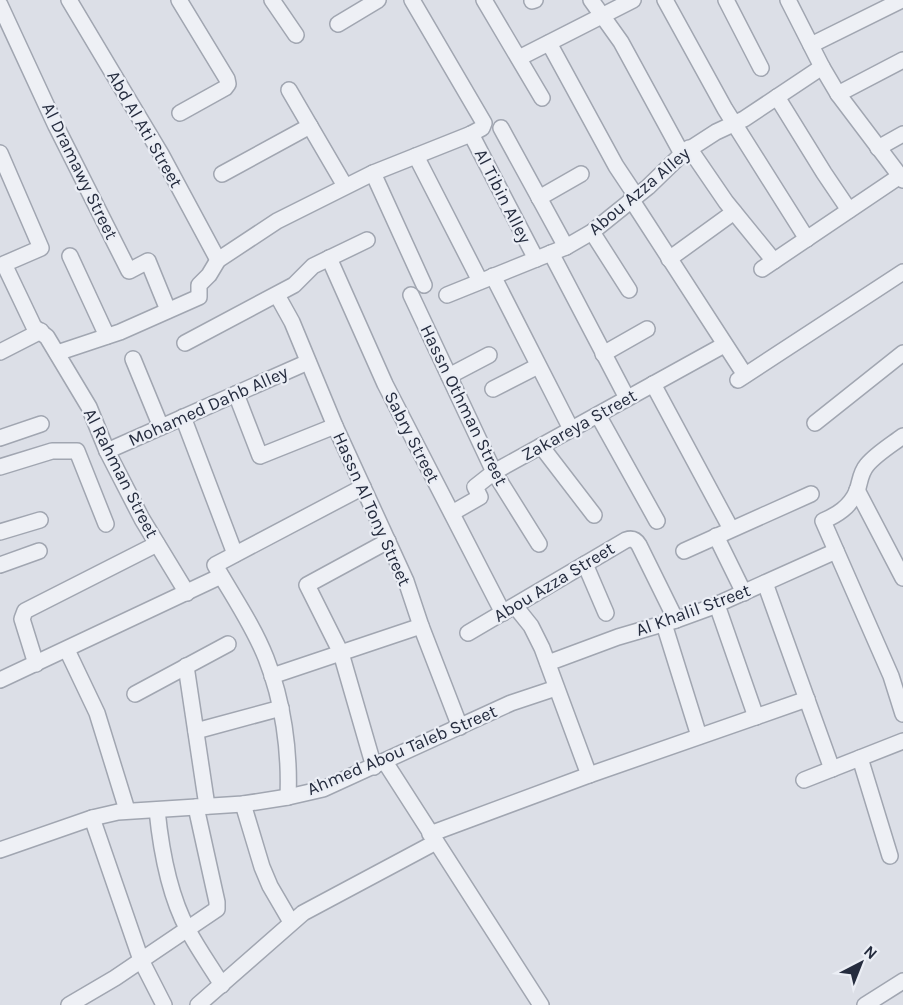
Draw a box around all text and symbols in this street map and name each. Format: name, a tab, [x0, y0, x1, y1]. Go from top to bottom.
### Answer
street label: Abd Al Ati Street	[103, 66, 188, 192]
street label: Al Dramawy Street	[37, 99, 123, 243]
street label: Abou Azza Alley	[584, 142, 695, 240]
street label: Al Tibin Alley	[470, 145, 537, 248]
street label: Hassn Othman Street	[415, 321, 513, 489]
street label: Mohamed Dahb Alley	[125, 361, 292, 451]
street label: Zakareya Street	[518, 384, 641, 466]
street label: Sabry Street	[379, 387, 445, 487]
street label: Al Rahman Street	[79, 404, 163, 542]
street label: Hassn Al Tony Street	[328, 429, 416, 590]
street label: Abou Azza Street	[490, 537, 619, 627]
street label: Al Khalil Street	[633, 579, 754, 641]
street label: Ahmed Abou Taleb Street	[304, 700, 501, 800]
north arrow	[831, 933, 891, 993]
text: N	[860, 941, 881, 963]

